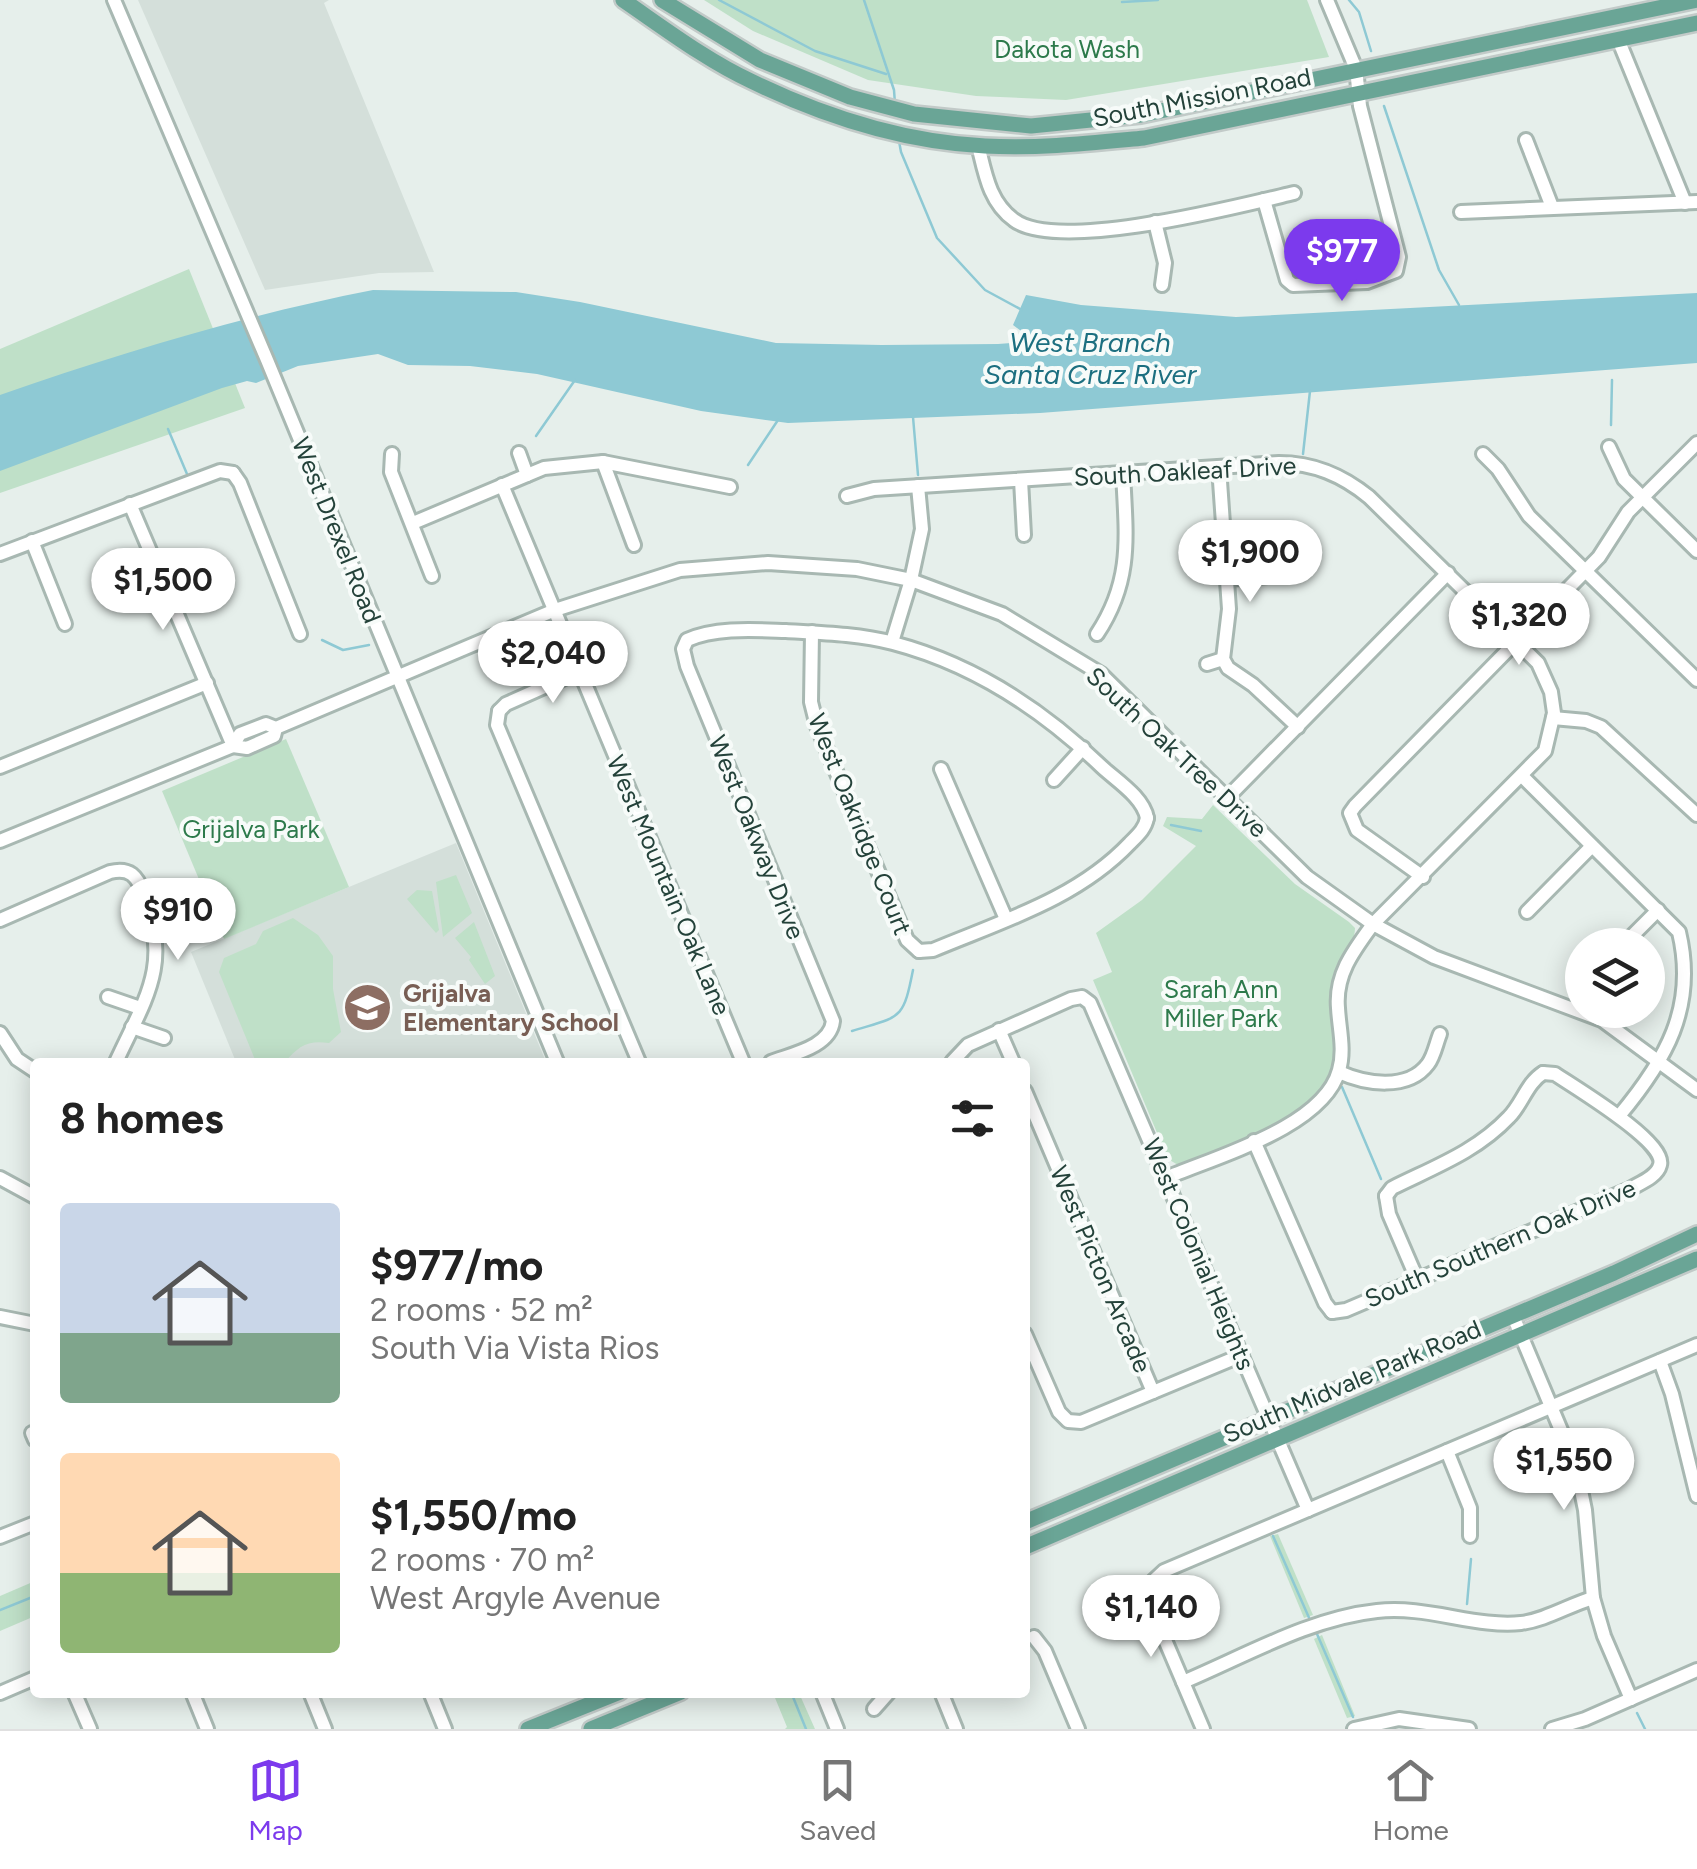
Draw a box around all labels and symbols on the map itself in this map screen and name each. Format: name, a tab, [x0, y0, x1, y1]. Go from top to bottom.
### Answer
park label: Dakota Wash	[994, 34, 1140, 64]
street label: South Mission Road	[1090, 61, 1314, 133]
pin: $977	[1283, 219, 1401, 304]
water label: West Branch Santa Cruz River	[984, 325, 1198, 391]
street label: West Drexel Road	[286, 433, 388, 627]
street label: South Oakleaf Drive	[1073, 450, 1297, 492]
pin: $1,900	[1169, 520, 1331, 605]
pin: $1,500	[82, 548, 244, 633]
pin: $1,320	[1438, 583, 1600, 668]
pin: $2,040	[472, 621, 634, 706]
street label: South Oak Tree Drive	[1080, 660, 1274, 844]
street label: West Oakridge Court	[802, 709, 918, 939]
street label: West Oakway Drive	[702, 731, 812, 943]
street label: West Mountain Oak Lane	[601, 751, 737, 1019]
park label: Grijalva Park	[182, 814, 321, 844]
pin: $910	[119, 878, 237, 963]
park label: Sarah Ann Miller Park	[1164, 974, 1279, 1033]
place label: Grijalva Elementary School	[403, 978, 619, 1037]
school or university icon: Grijalva Elementary School	[342, 981, 394, 1033]
street label: West Colonial Heights	[1137, 1134, 1261, 1374]
street label: West Picton Arcade	[1044, 1161, 1158, 1377]
street label: South Southern Oak Drive	[1360, 1172, 1640, 1314]
street label: South Midvale Park Road	[1219, 1313, 1485, 1449]
pin: $1,550	[1483, 1428, 1645, 1513]
pin: $1,140	[1070, 1575, 1232, 1660]

